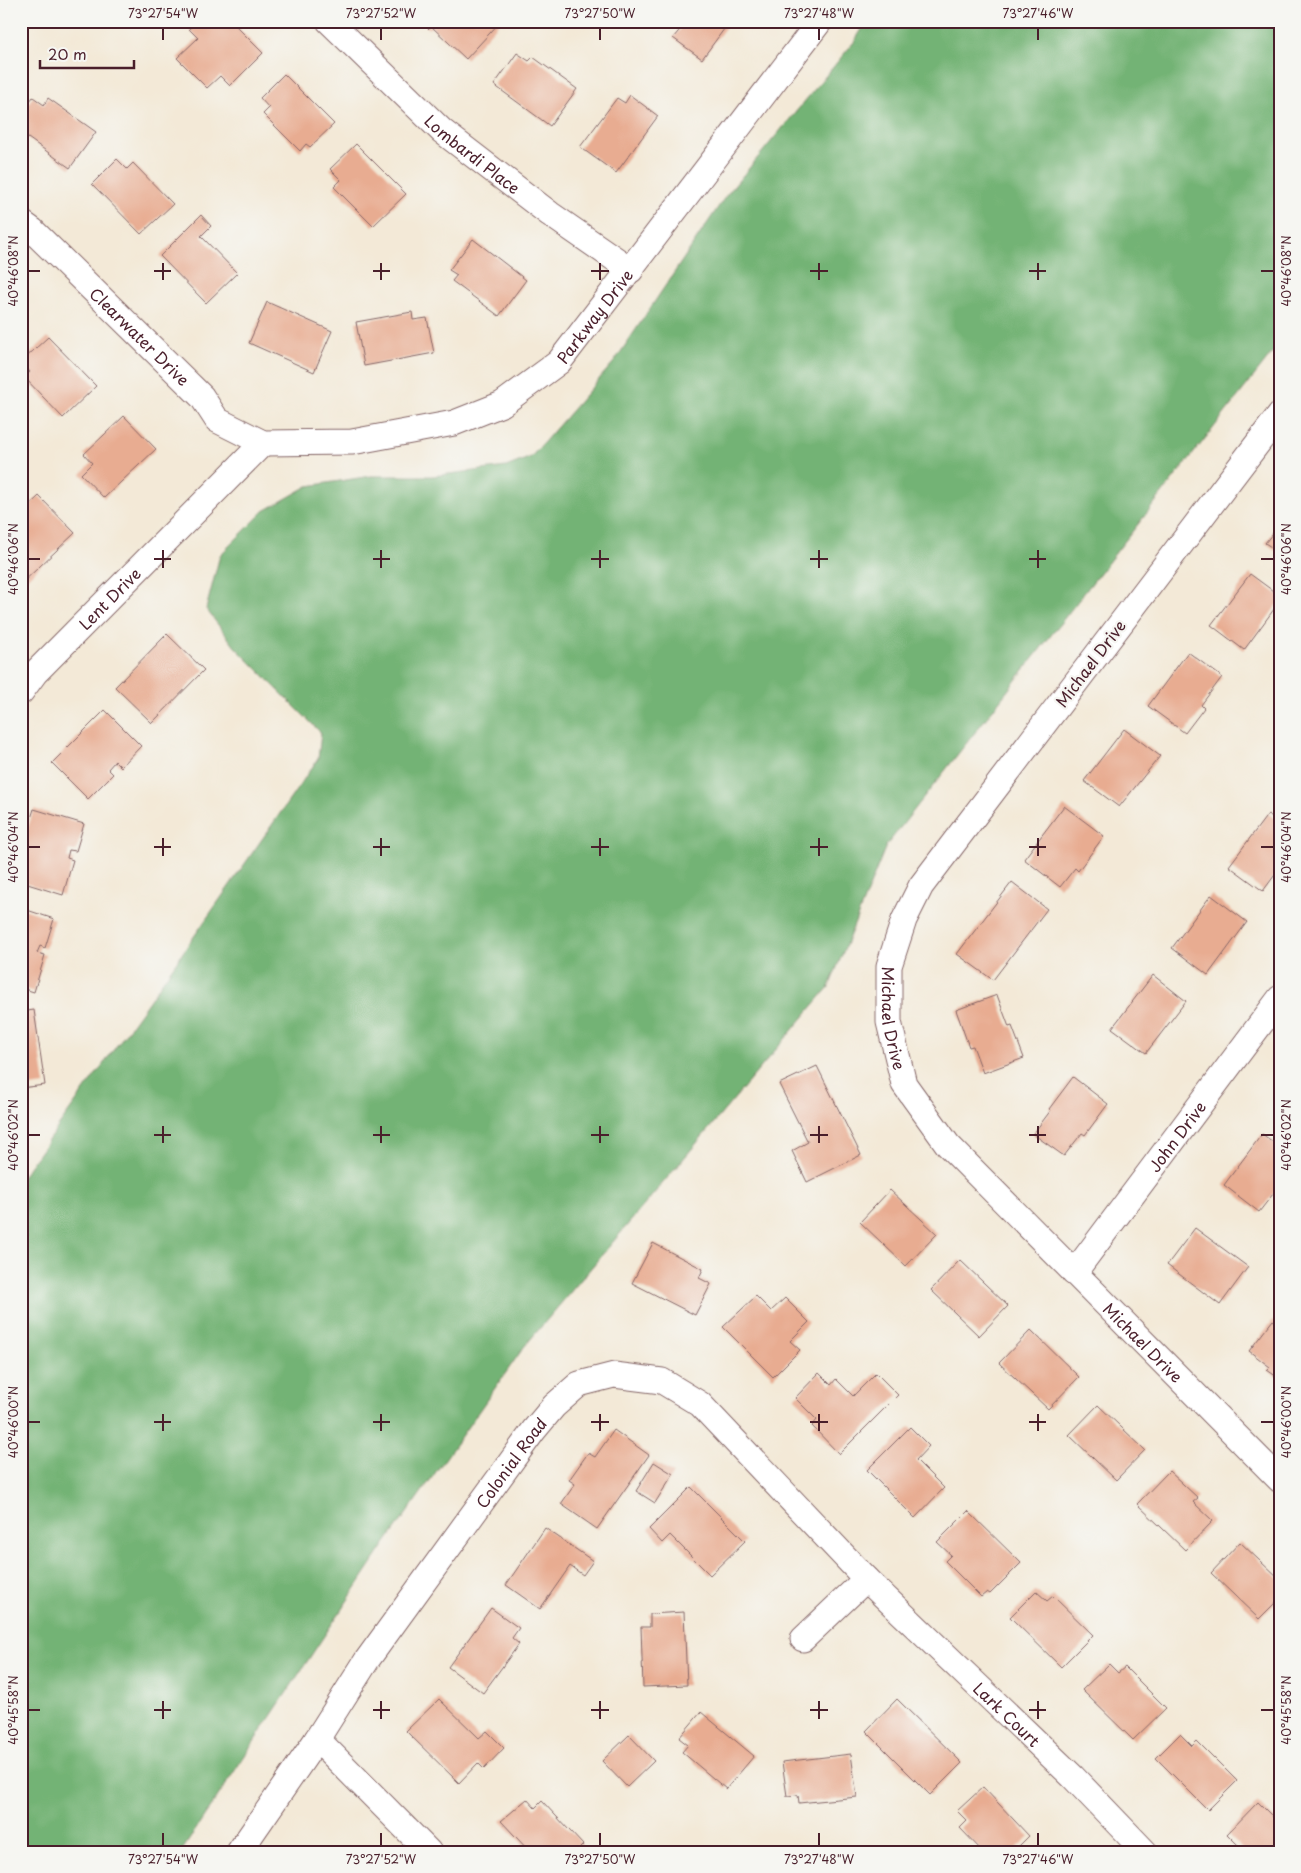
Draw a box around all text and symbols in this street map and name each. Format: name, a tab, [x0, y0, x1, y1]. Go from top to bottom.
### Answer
text: 73°27'54"W	[128, 4, 199, 22]
text: 73°27'52"W	[346, 4, 417, 22]
text: 73°27'50"W	[565, 4, 636, 22]
text: 73°27'48"W	[784, 4, 855, 22]
text: 73°27'46"W	[1003, 4, 1074, 22]
scale bar	[40, 38, 134, 70]
text: 20 m	[48, 42, 87, 65]
street label: Lombardi Place	[420, 109, 526, 199]
text: 40°46'08"N	[4, 235, 22, 307]
text: 40°46'08"N	[1277, 235, 1295, 307]
street label: Parkway Drive	[550, 264, 638, 368]
street label: Clearwater Drive	[85, 281, 195, 391]
text: 40°46'06"N	[4, 523, 22, 595]
text: 40°46'06"N	[1277, 523, 1295, 595]
street label: Lent Drive	[73, 561, 146, 635]
street label: Michael Drive	[1049, 614, 1131, 712]
text: 40°46'04"N	[4, 811, 22, 883]
text: 40°46'04"N	[1277, 811, 1295, 883]
street label: Michael Drive	[877, 966, 912, 1072]
street label: John Drive	[1142, 1096, 1211, 1177]
text: 40°46'02"N	[4, 1099, 22, 1171]
text: 40°46'02"N	[1277, 1099, 1295, 1171]
street label: Michael Drive	[1098, 1297, 1189, 1388]
text: 40°46'00"N	[4, 1386, 22, 1458]
text: 40°46'00"N	[1277, 1386, 1295, 1458]
street label: Colonial Road	[469, 1412, 552, 1513]
text: 40°45'58"N	[4, 1675, 22, 1745]
text: 40°45'58"N	[1277, 1675, 1295, 1745]
street label: Lark Court	[968, 1676, 1046, 1752]
text: 73°27'54"W	[128, 1850, 199, 1868]
text: 73°27'52"W	[346, 1850, 417, 1868]
text: 73°27'50"W	[565, 1850, 636, 1868]
text: 73°27'48"W	[784, 1850, 855, 1868]
text: 73°27'46"W	[1003, 1850, 1074, 1868]

